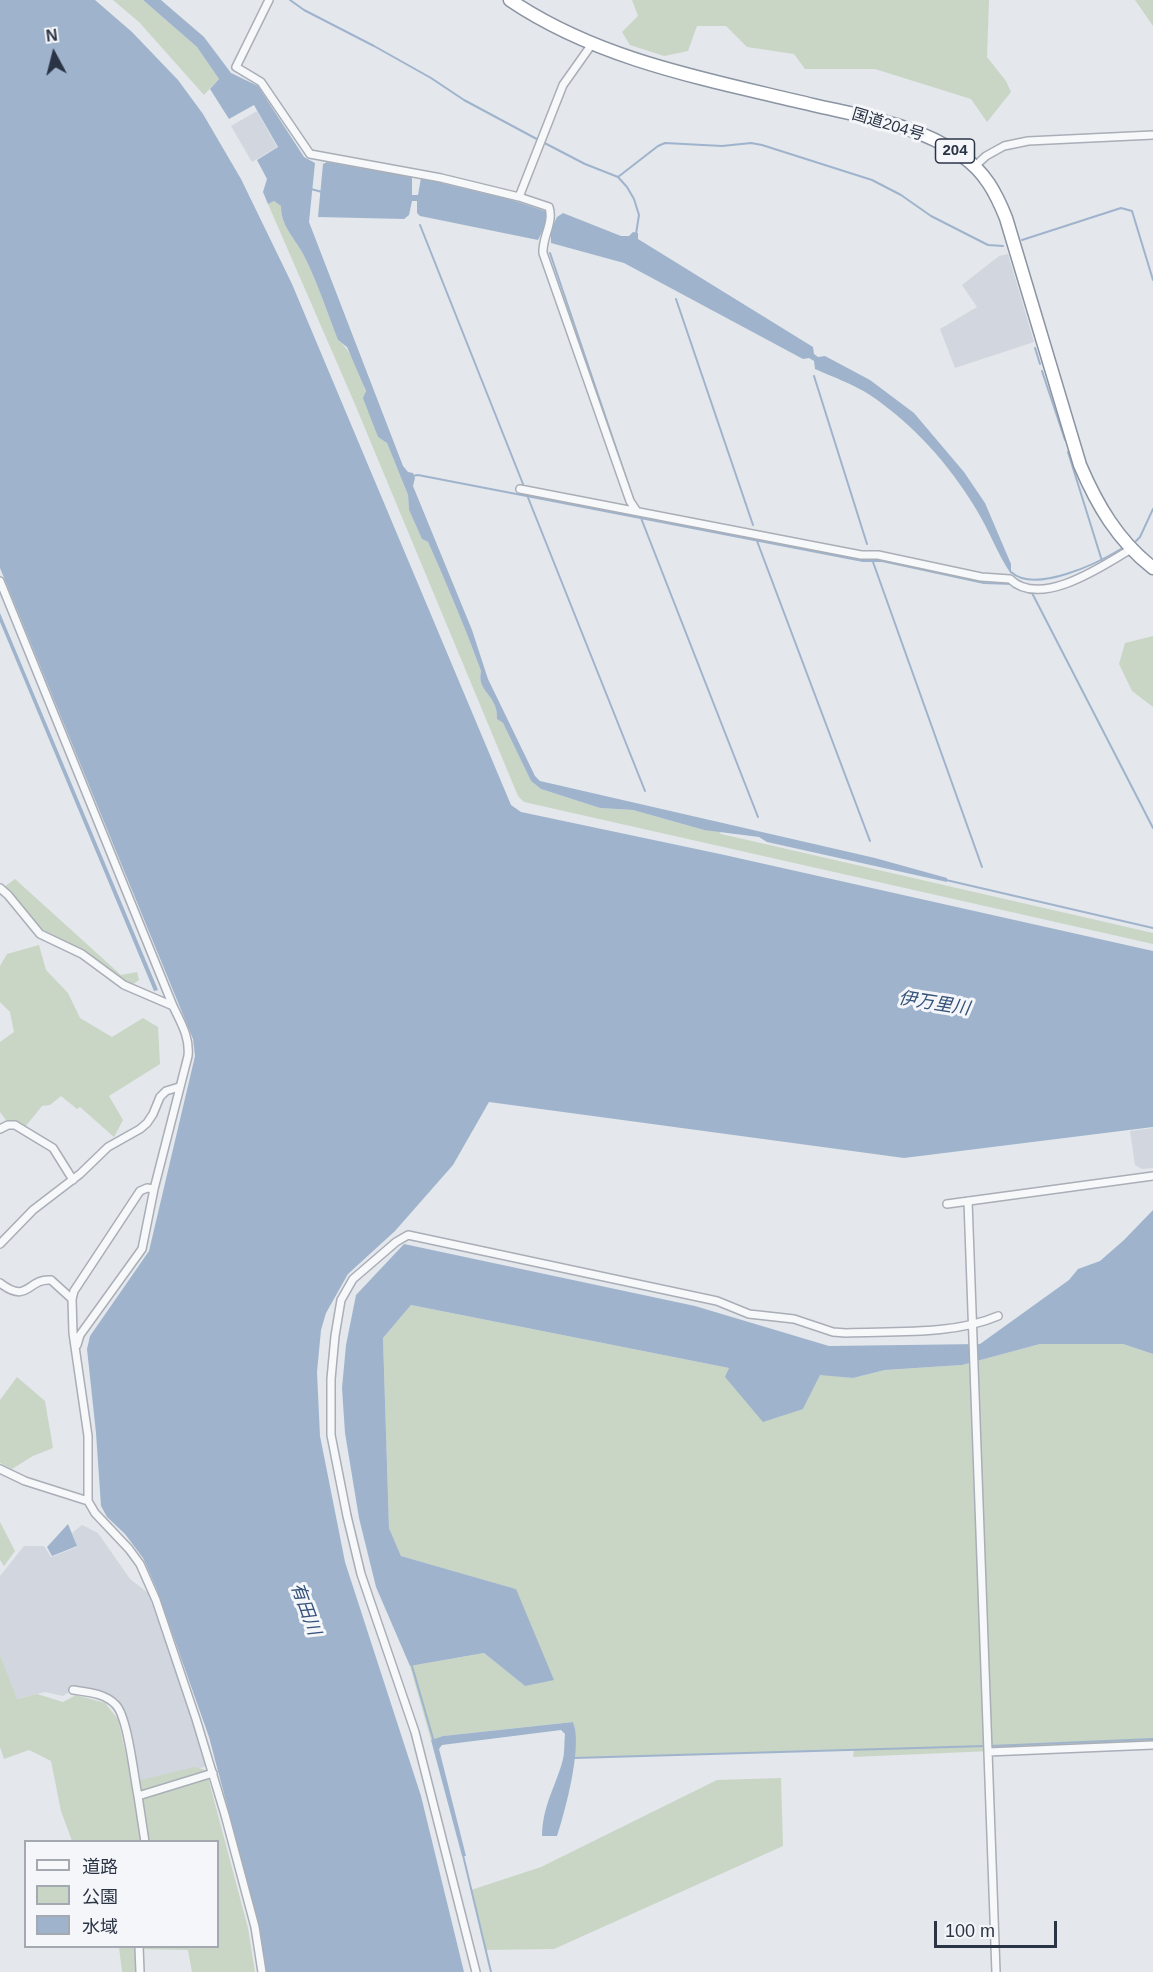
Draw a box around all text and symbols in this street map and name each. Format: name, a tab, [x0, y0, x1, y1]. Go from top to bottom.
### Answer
north arrow	[24, 24, 84, 84]
text: N	[45, 26, 59, 45]
street label: 国道204号	[849, 105, 927, 145]
road number: 204	[936, 139, 974, 163]
water label: 伊万里川	[897, 988, 971, 1020]
water label: 有田川	[286, 1580, 324, 1638]
legend	[24, 1840, 219, 1948]
text: 道路	[82, 1857, 118, 1877]
text: 公園	[82, 1887, 118, 1907]
scale bar	[937, 1909, 1060, 1947]
text: 水域	[82, 1917, 118, 1937]
text: 100 m	[945, 1921, 995, 1941]

